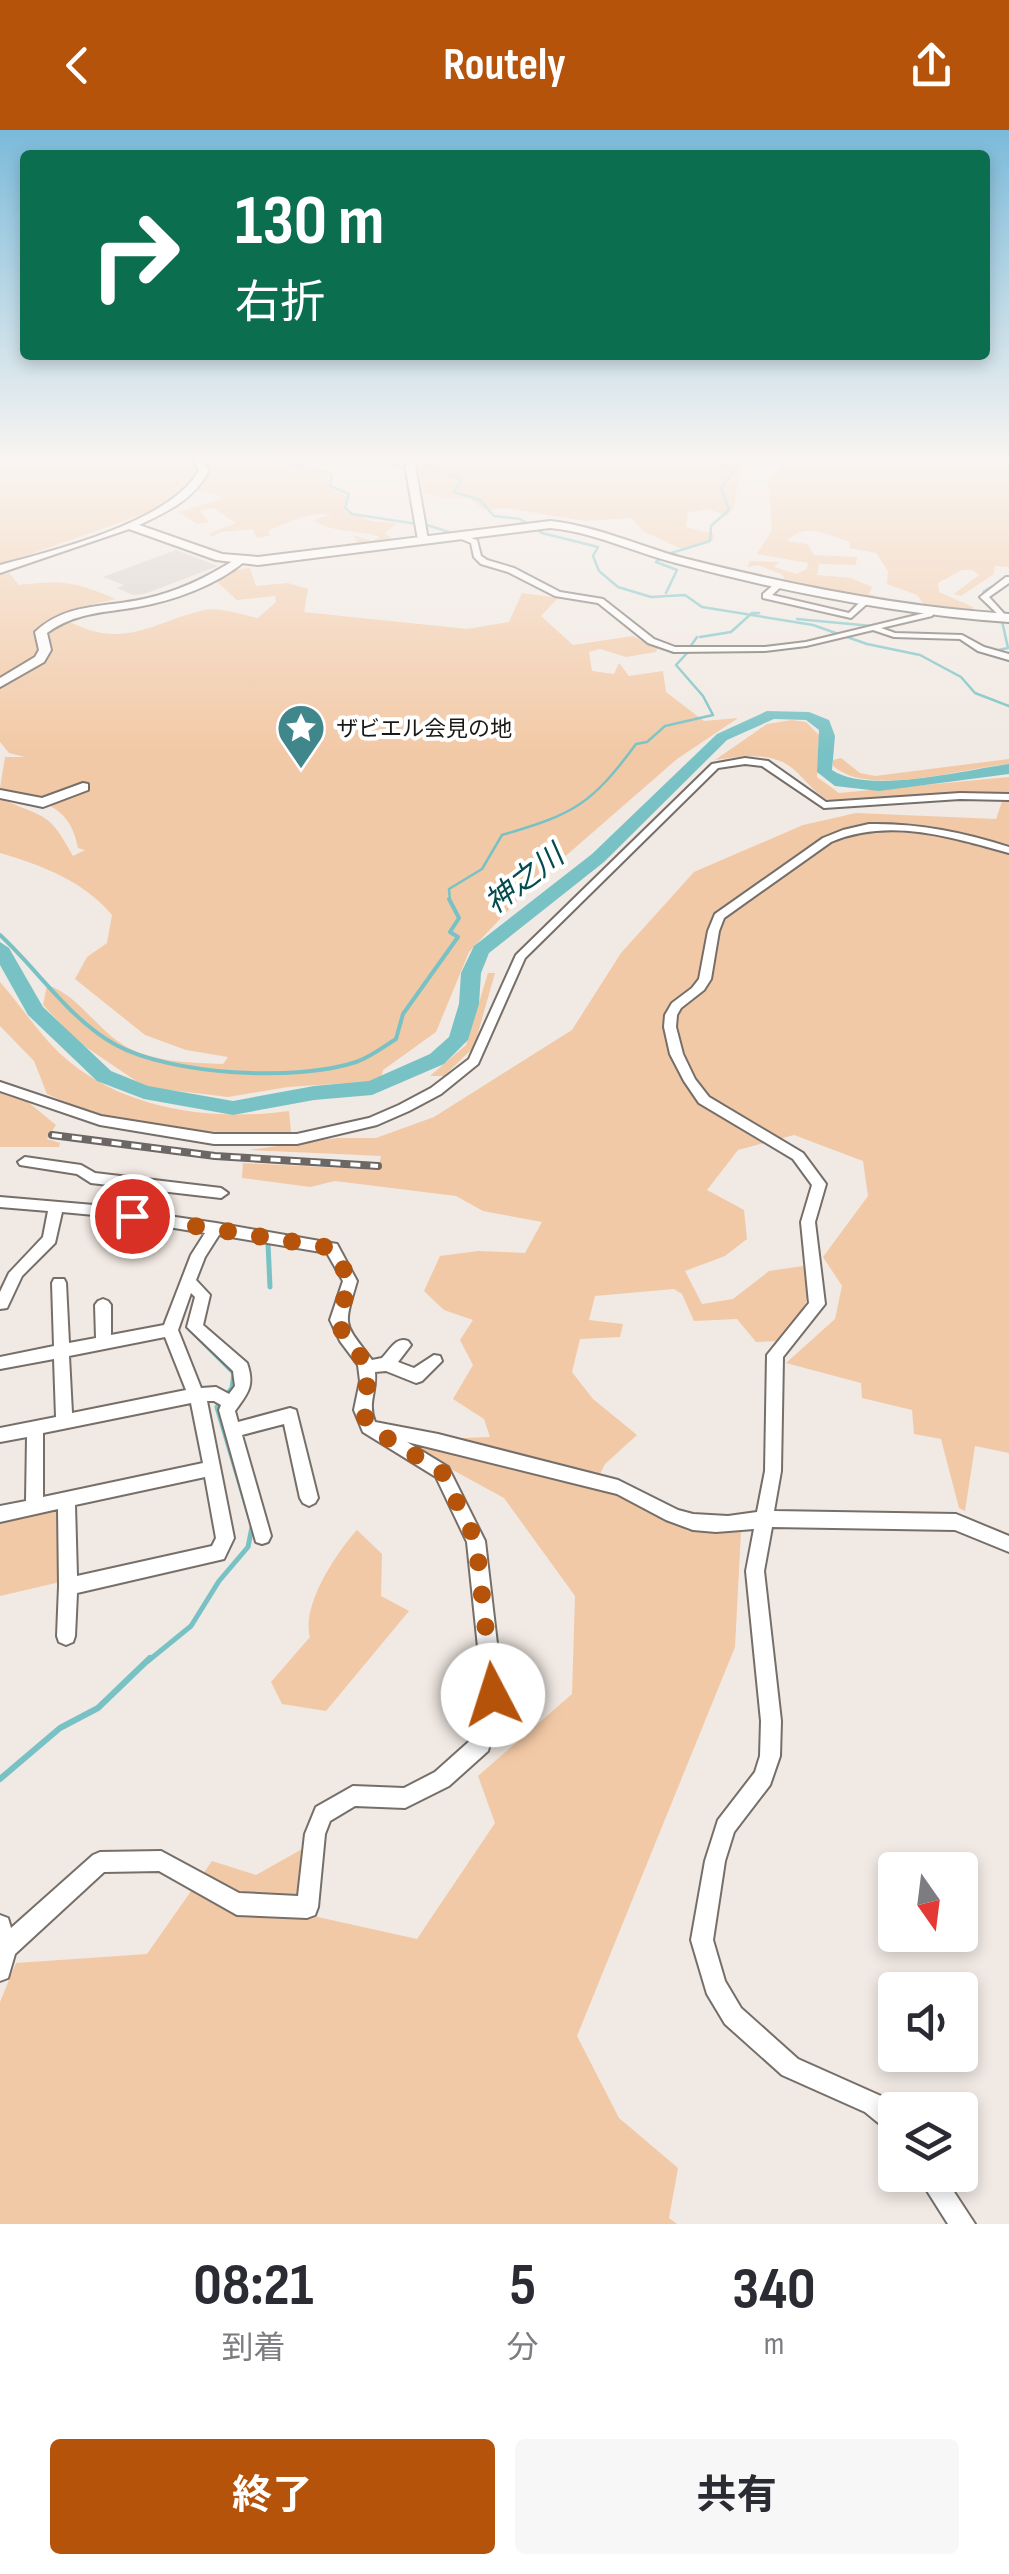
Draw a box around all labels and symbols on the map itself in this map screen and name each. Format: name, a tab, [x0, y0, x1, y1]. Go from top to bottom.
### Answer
place icon: ザビエル会見の地	[275, 702, 327, 770]
place label: ザビエル会見の地	[336, 716, 512, 743]
water label: 神之川	[478, 836, 574, 922]
pin	[90, 1174, 175, 1259]
position arrow	[441, 1643, 545, 1747]
north arrow	[878, 1852, 978, 1952]

